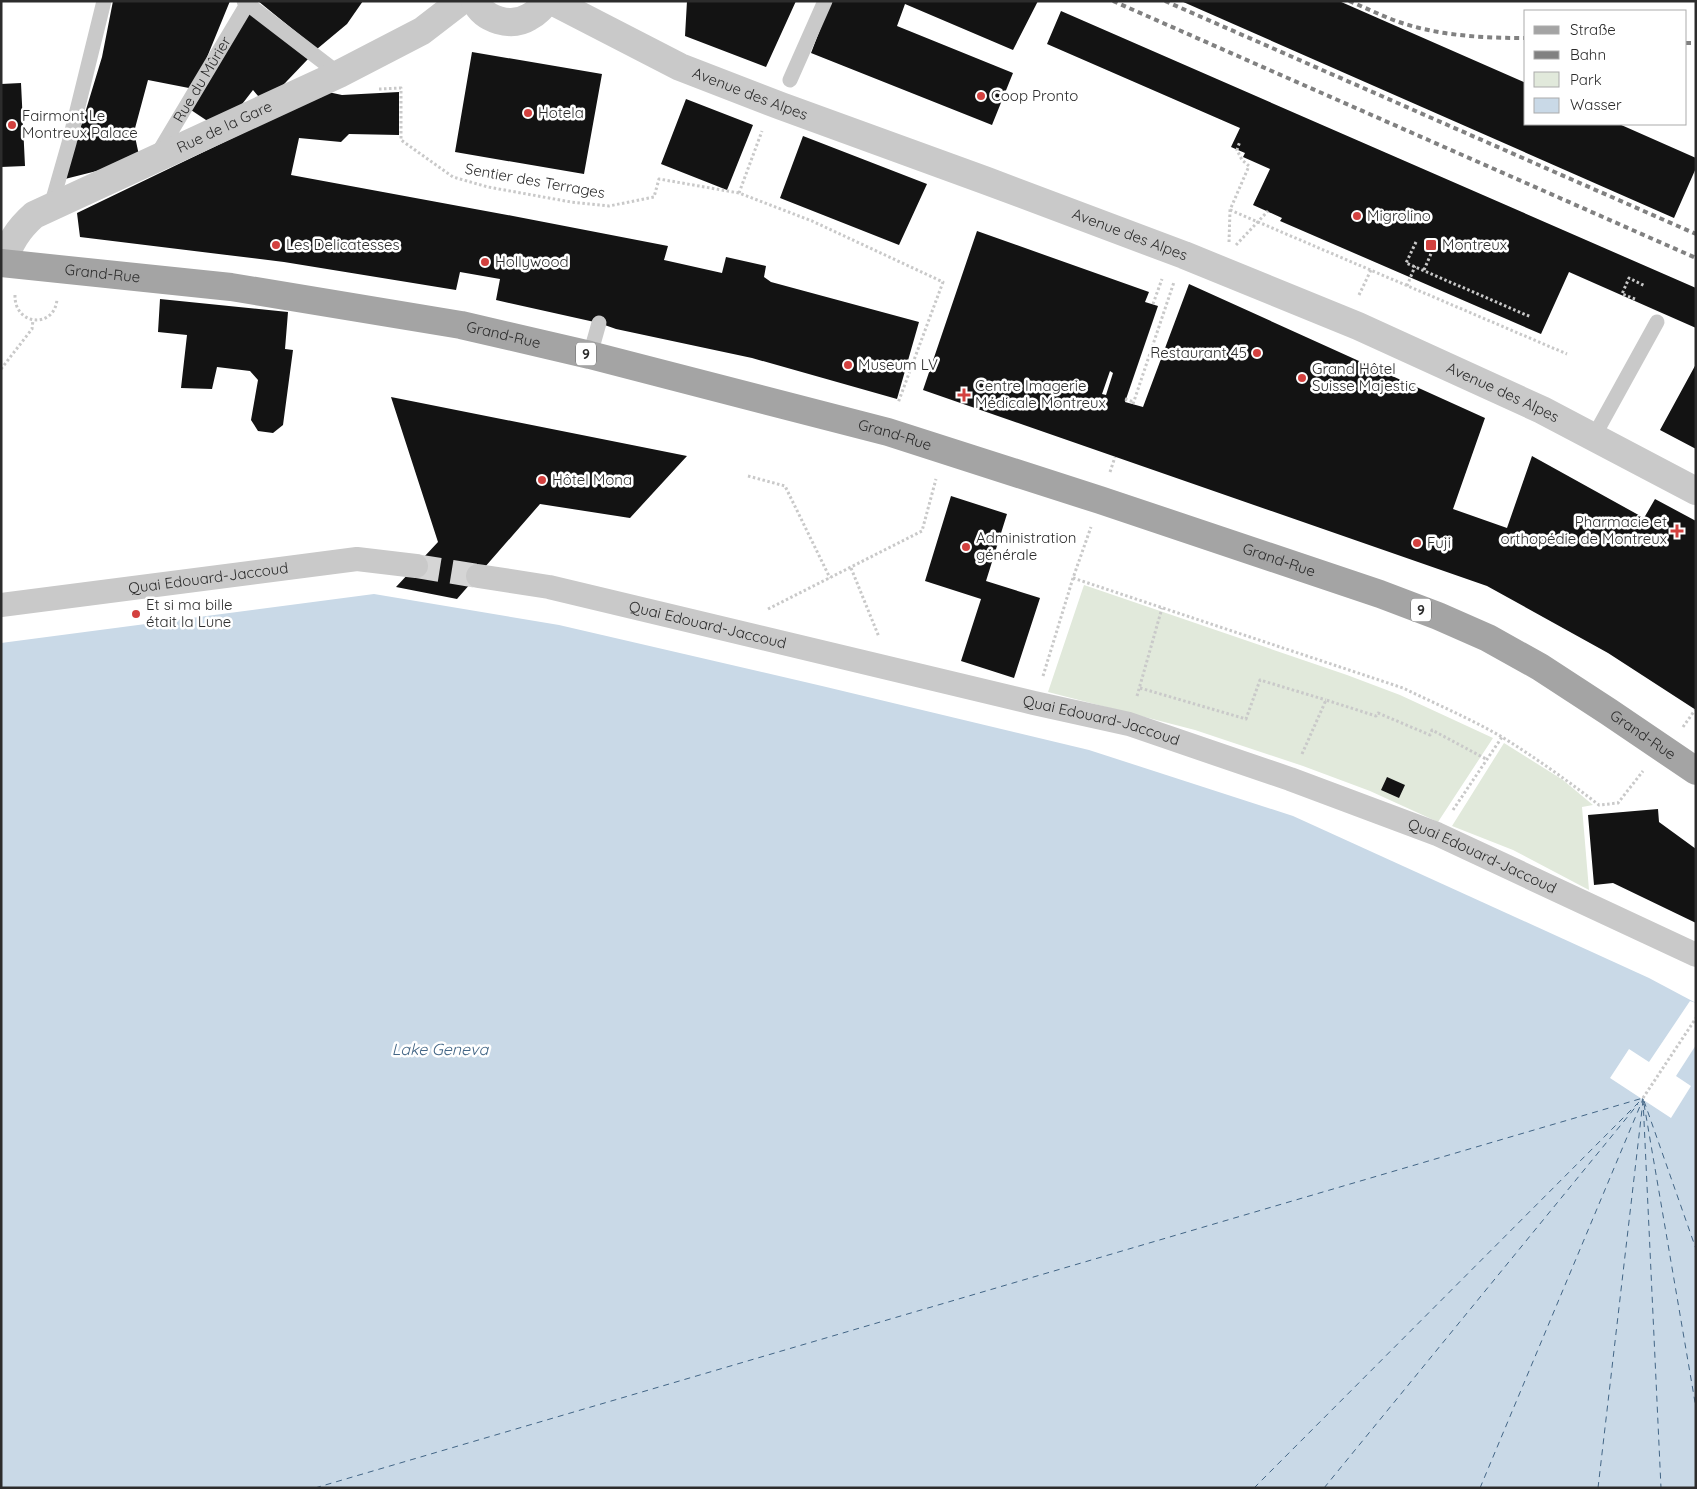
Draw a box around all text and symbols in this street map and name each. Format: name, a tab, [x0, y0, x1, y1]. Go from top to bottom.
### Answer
legend	[1524, 10, 1687, 125]
text: Straße	[1570, 20, 1616, 39]
street label: Rue du Mûrier	[169, 32, 235, 126]
text: Bahn	[1570, 45, 1606, 64]
street label: Avenue des Alpes	[690, 63, 810, 124]
text: Park	[1570, 70, 1602, 89]
place label: Coop Pronto	[991, 86, 1078, 105]
marker: Coop Pronto	[975, 90, 987, 102]
text: Wasser	[1570, 95, 1622, 114]
street label: Rue de la Gare	[173, 96, 275, 157]
place label: Hotela	[538, 103, 584, 122]
place label: Fairmont Le Montreux Palace	[22, 106, 138, 142]
marker: Hotela	[522, 107, 534, 119]
marker: Fairmont Le Montreux Palace	[6, 119, 18, 131]
street label: Sentier des Terrages	[464, 159, 607, 202]
street label: Avenue des Alpes	[1069, 204, 1190, 264]
place label: Migrolino	[1367, 206, 1431, 225]
marker: Migrolino	[1351, 210, 1363, 222]
place label: Les Delicatesses	[286, 235, 400, 254]
place label: Montreux	[1442, 235, 1507, 254]
marker: Montreux	[1424, 238, 1438, 252]
marker: Les Delicatesses	[270, 239, 282, 251]
place label: Hollywood	[495, 252, 569, 271]
marker: Hollywood	[479, 256, 491, 268]
street label: Grand-Rue	[64, 260, 141, 286]
street label: Grand-Rue	[465, 317, 543, 352]
road number: 9	[576, 342, 596, 366]
place label: Restaurant 45	[1150, 343, 1247, 362]
marker: Restaurant 45	[1251, 347, 1263, 359]
place label: Museum LV	[858, 355, 938, 374]
street label: Avenue des Alpes	[1444, 358, 1562, 426]
marker: Museum LV	[842, 359, 854, 371]
place label: Grand Hôtel Suisse Majestic	[1312, 359, 1416, 395]
marker: Grand Hôtel Suisse Majestic	[1296, 372, 1308, 384]
place label: Centre Imagerie Médicale Montreux	[975, 376, 1106, 412]
marker: Centre Imagerie Médicale Montreux	[957, 388, 971, 402]
street label: Grand-Rue	[856, 415, 934, 454]
place label: Hôtel Mona	[552, 470, 632, 489]
marker: Hôtel Mona	[536, 474, 548, 486]
place label: Pharmacie et orthopédie de Montreux	[1500, 512, 1667, 548]
marker: Pharmacie et orthopédie de Montreux	[1671, 525, 1683, 537]
place label: Administration générale	[976, 528, 1076, 564]
place label: Fuji	[1427, 533, 1451, 552]
marker: Fuji	[1411, 537, 1423, 549]
street label: Grand-Rue	[1240, 539, 1318, 581]
marker: Administration générale	[960, 541, 972, 553]
street label: Quai Edouard-Jaccoud	[127, 558, 289, 597]
place label: Et si ma bille était la Lune	[146, 595, 232, 631]
street label: Quai Edouard-Jaccoud	[627, 596, 788, 652]
road number: 9	[1411, 598, 1431, 622]
marker: Et si ma bille était la Lune	[130, 608, 142, 620]
street label: Quai Edouard-Jaccoud	[1021, 691, 1182, 750]
street label: Grand-Rue	[1606, 705, 1680, 764]
street label: Quai Edouard-Jaccoud	[1405, 814, 1560, 897]
water label: Lake Geneva	[392, 1039, 489, 1059]

